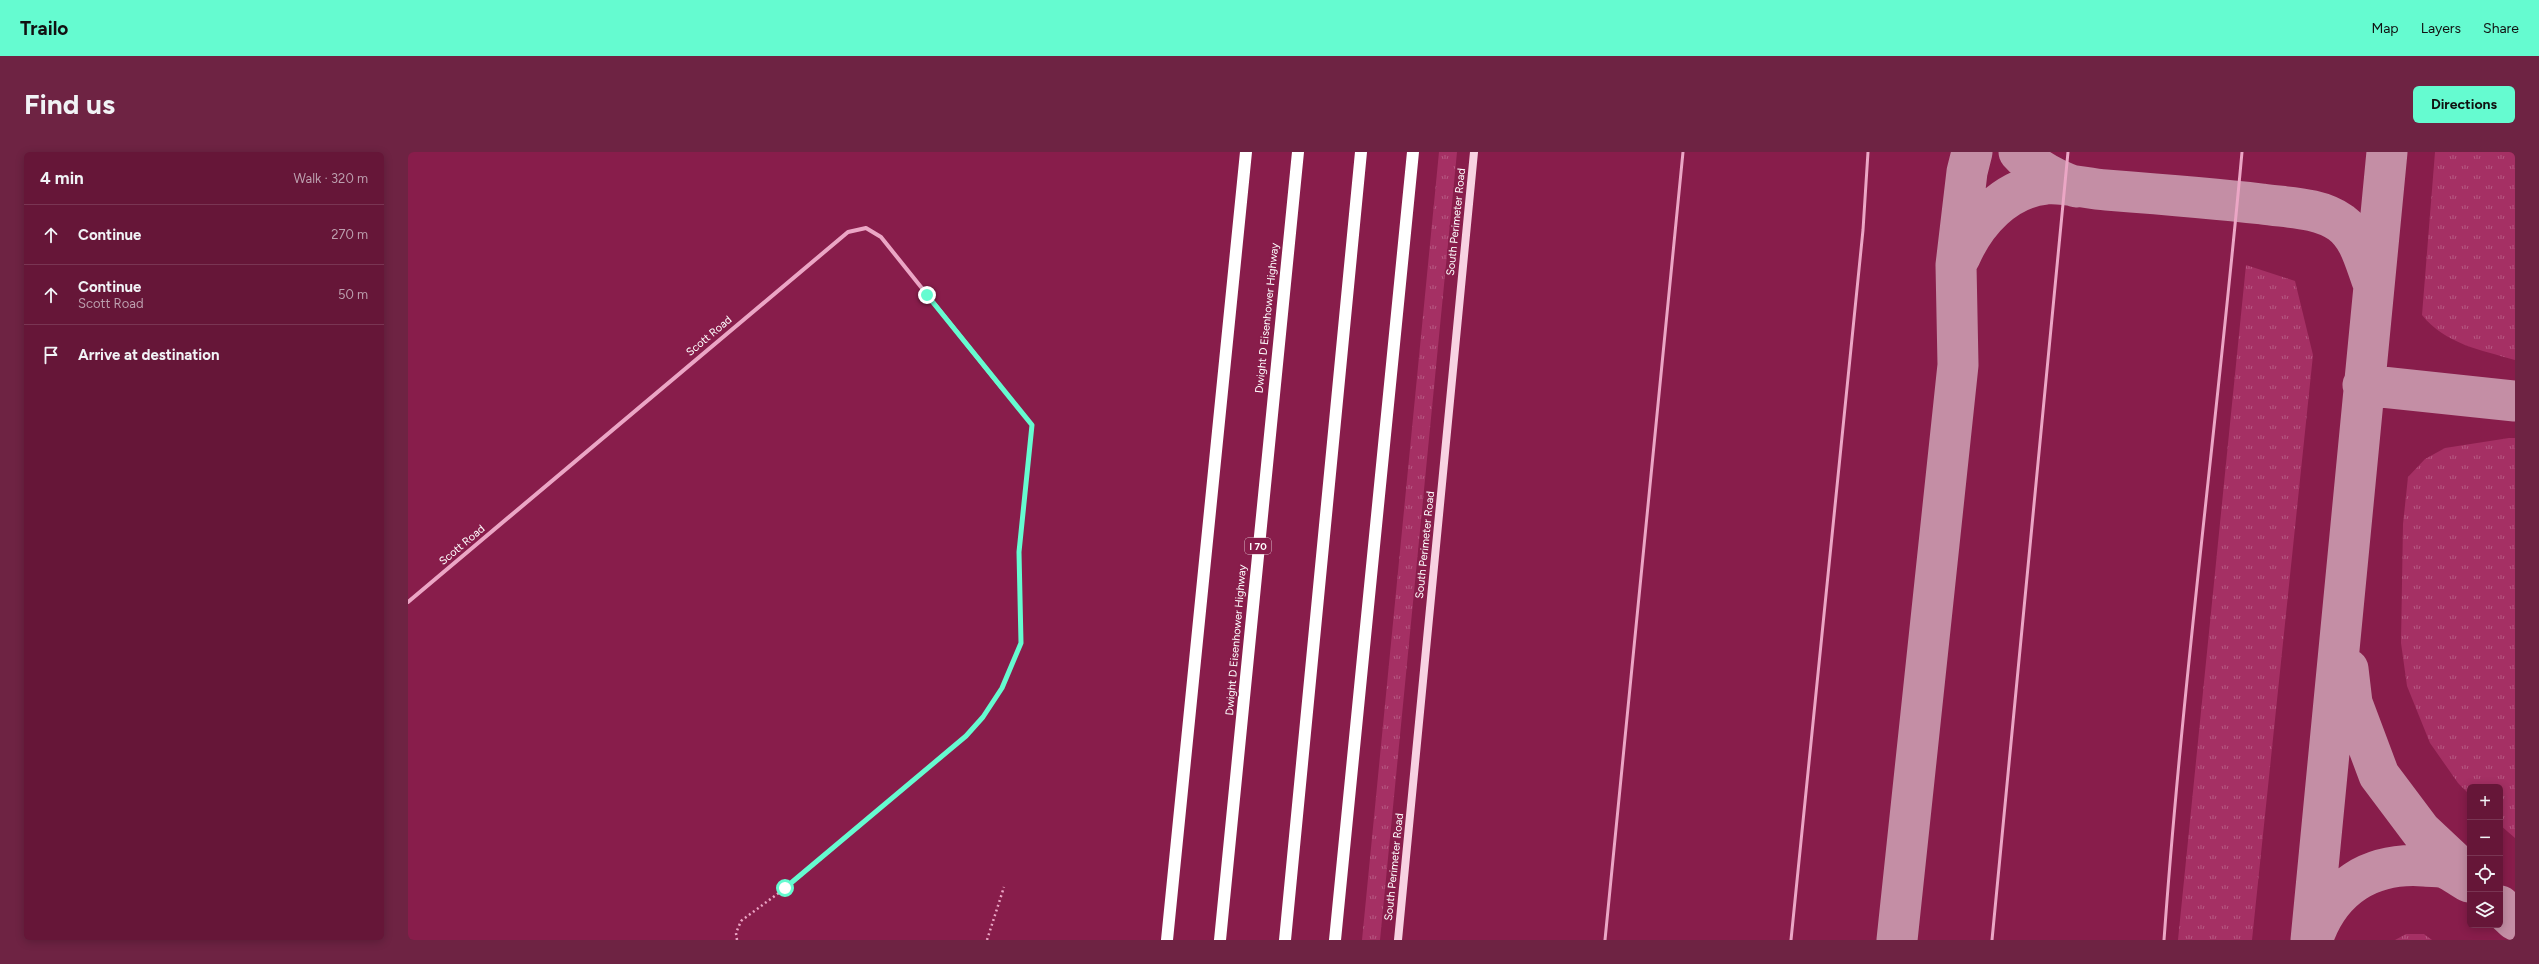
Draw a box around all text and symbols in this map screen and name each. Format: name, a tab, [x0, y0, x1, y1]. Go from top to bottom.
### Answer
text: Trailo	[20, 17, 68, 40]
text: Map	[2371, 20, 2399, 37]
text: Layers	[2421, 20, 2461, 37]
text: Share	[2483, 20, 2519, 37]
button: Directions	[2413, 86, 2515, 123]
text: Find us	[24, 87, 115, 121]
text: 4 min	[40, 168, 84, 188]
street label: South Perimeter Road	[1444, 168, 1468, 276]
text: Walk · 320 m	[294, 171, 368, 186]
icon: ahead	[40, 224, 62, 246]
text: Continue	[78, 226, 141, 244]
text: 270 m	[331, 227, 368, 242]
street label: Dwight D Eisenhower Highway	[1253, 242, 1281, 394]
text: Continue	[78, 278, 141, 296]
icon: ahead	[40, 284, 62, 306]
route end	[918, 286, 936, 304]
text: 50 m	[338, 287, 368, 302]
text: Scott Road	[78, 296, 144, 311]
street label: Scott Road	[684, 313, 734, 359]
icon: arrive	[40, 344, 62, 366]
text: Arrive at destination	[78, 346, 219, 364]
street label: South Perimeter Road	[1413, 491, 1437, 599]
street label: Scott Road	[437, 522, 487, 568]
road number: I 70	[1245, 538, 1271, 554]
street label: Dwight D Eisenhower Highway	[1223, 564, 1249, 716]
map controls	[2467, 784, 2503, 928]
button: +	[2467, 784, 2503, 820]
street label: South Perimeter Road	[1382, 813, 1406, 921]
button: −	[2467, 820, 2503, 856]
button: locate	[2467, 856, 2503, 892]
route start	[776, 879, 794, 897]
button: layers	[2467, 892, 2503, 928]

